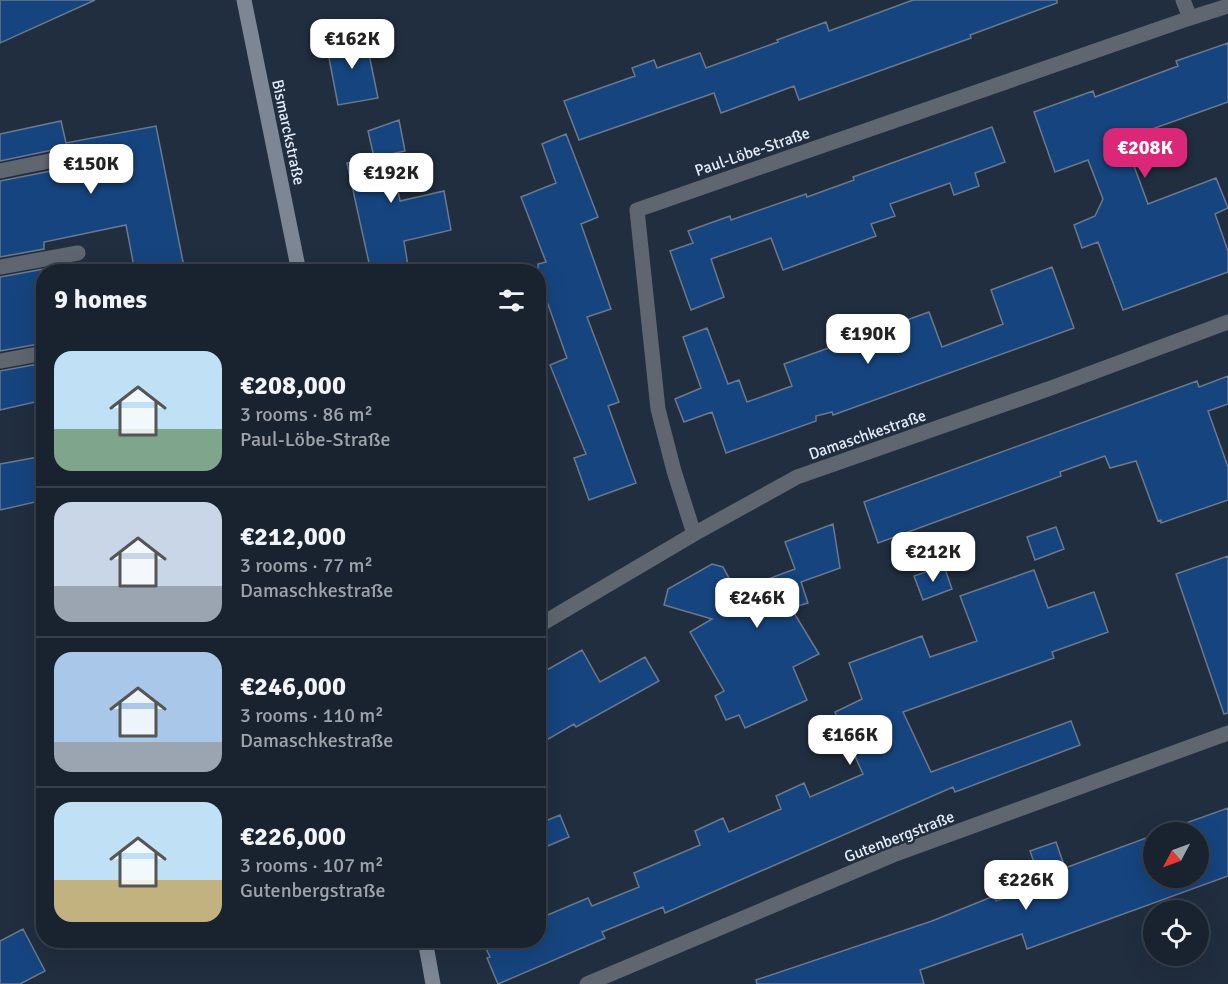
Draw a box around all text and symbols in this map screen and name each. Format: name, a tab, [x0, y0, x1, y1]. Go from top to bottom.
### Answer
pin: €162K	[310, 19, 394, 70]
text: €162K	[324, 26, 380, 51]
street label: Bismarckstraße	[267, 78, 309, 187]
street label: Paul-Löbe-Straße	[692, 123, 813, 181]
pin: €208K	[1103, 128, 1187, 179]
text: €208K	[1117, 135, 1173, 160]
pin: €150K	[49, 144, 133, 195]
text: €150K	[63, 151, 119, 176]
pin: €192K	[349, 153, 433, 204]
text: €192K	[363, 160, 419, 185]
text: 9 homes	[54, 284, 147, 316]
icon: filters	[495, 284, 528, 317]
pin: €190K	[826, 314, 910, 365]
text: €190K	[840, 321, 896, 346]
text: €208,000	[240, 370, 346, 402]
icon: home	[102, 375, 174, 447]
text: 3 rooms · 86 m²	[240, 402, 373, 427]
street label: Damaschkestraße	[806, 406, 929, 464]
text: Paul-Löbe-Straße	[240, 427, 391, 452]
text: €212,000	[240, 521, 346, 553]
icon: home	[102, 526, 174, 598]
pin: €212K	[891, 532, 975, 583]
text: €212K	[905, 539, 961, 564]
text: 3 rooms · 77 m²	[240, 553, 373, 578]
text: Damaschkestraße	[240, 578, 393, 603]
pin: €246K	[715, 578, 799, 629]
text: €246K	[729, 585, 785, 610]
text: €246,000	[240, 671, 346, 703]
icon: home	[102, 676, 174, 748]
text: 3 rooms · 110 m²	[240, 703, 384, 728]
pin: €166K	[808, 715, 892, 766]
text: €166K	[822, 722, 878, 747]
text: Damaschkestraße	[240, 728, 393, 753]
street label: Gutenbergstraße	[841, 807, 957, 867]
text: €226,000	[240, 821, 346, 853]
north arrow	[1143, 822, 1209, 888]
map controls	[1143, 822, 1209, 966]
icon: home	[102, 826, 174, 898]
text: 3 rooms · 107 m²	[240, 853, 384, 878]
pin: €226K	[984, 860, 1068, 911]
text: €226K	[998, 867, 1054, 892]
text: Gutenbergstraße	[240, 878, 386, 903]
button: locate	[1143, 900, 1209, 966]

